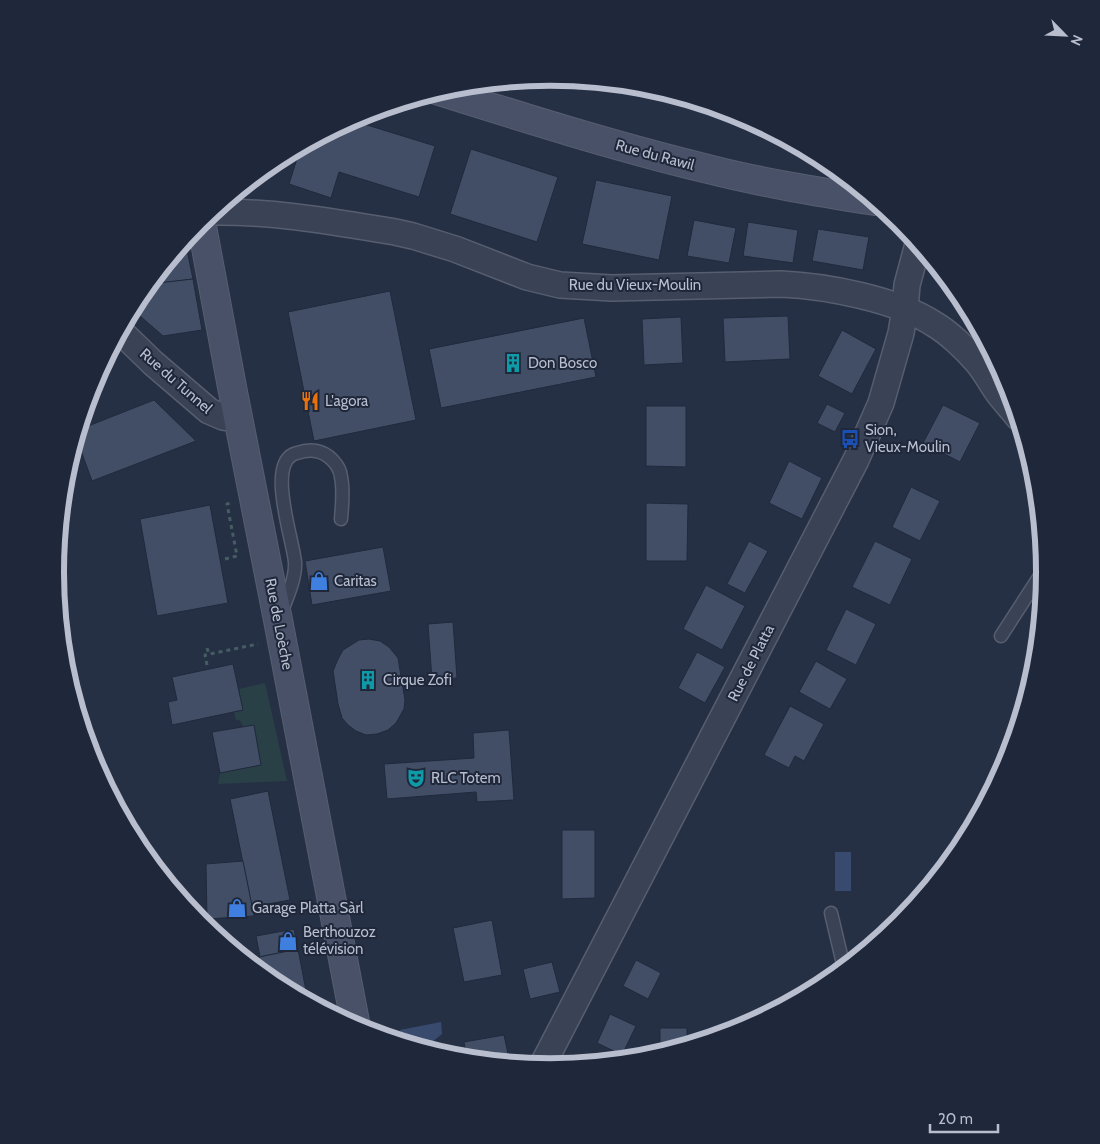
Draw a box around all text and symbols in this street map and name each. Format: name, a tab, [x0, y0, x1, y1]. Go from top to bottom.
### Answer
north arrow	[1040, 10, 1090, 60]
text: N	[1067, 32, 1087, 48]
street label: Rue du Rawil	[614, 136, 697, 174]
street label: Rue du Vieux-Moulin	[569, 276, 701, 294]
street label: Rue du Tunnel	[136, 345, 216, 418]
building icon: Don Bosco	[502, 352, 524, 374]
place label: Don Bosco	[528, 354, 597, 372]
restaurant icon: L'agora	[299, 390, 321, 412]
place label: L'agora	[325, 392, 369, 410]
place label: Sion, Vieux-Moulin	[865, 421, 950, 456]
bus stop icon: Sion, Vieux-Moulin	[839, 428, 861, 450]
shop icon: Caritas	[308, 570, 330, 592]
place label: Caritas	[334, 572, 377, 590]
street label: Rue de Loèche	[261, 577, 297, 672]
street label: Rue de Platta	[724, 621, 778, 704]
building icon: Cirque Zofi	[357, 669, 379, 691]
place label: Cirque Zofi	[383, 671, 452, 689]
theatre icon: RLC Totem	[405, 767, 427, 789]
place label: RLC Totem	[431, 769, 501, 787]
shop icon: Garage Platta Sàrl	[226, 897, 248, 919]
place label: Garage Platta Sàrl	[252, 899, 364, 917]
place label: Berthouzoz télévision	[303, 923, 376, 958]
shop icon: Berthouzoz télévision	[277, 930, 299, 952]
scale bar	[930, 1102, 998, 1134]
text: 20 m	[938, 1110, 973, 1128]

